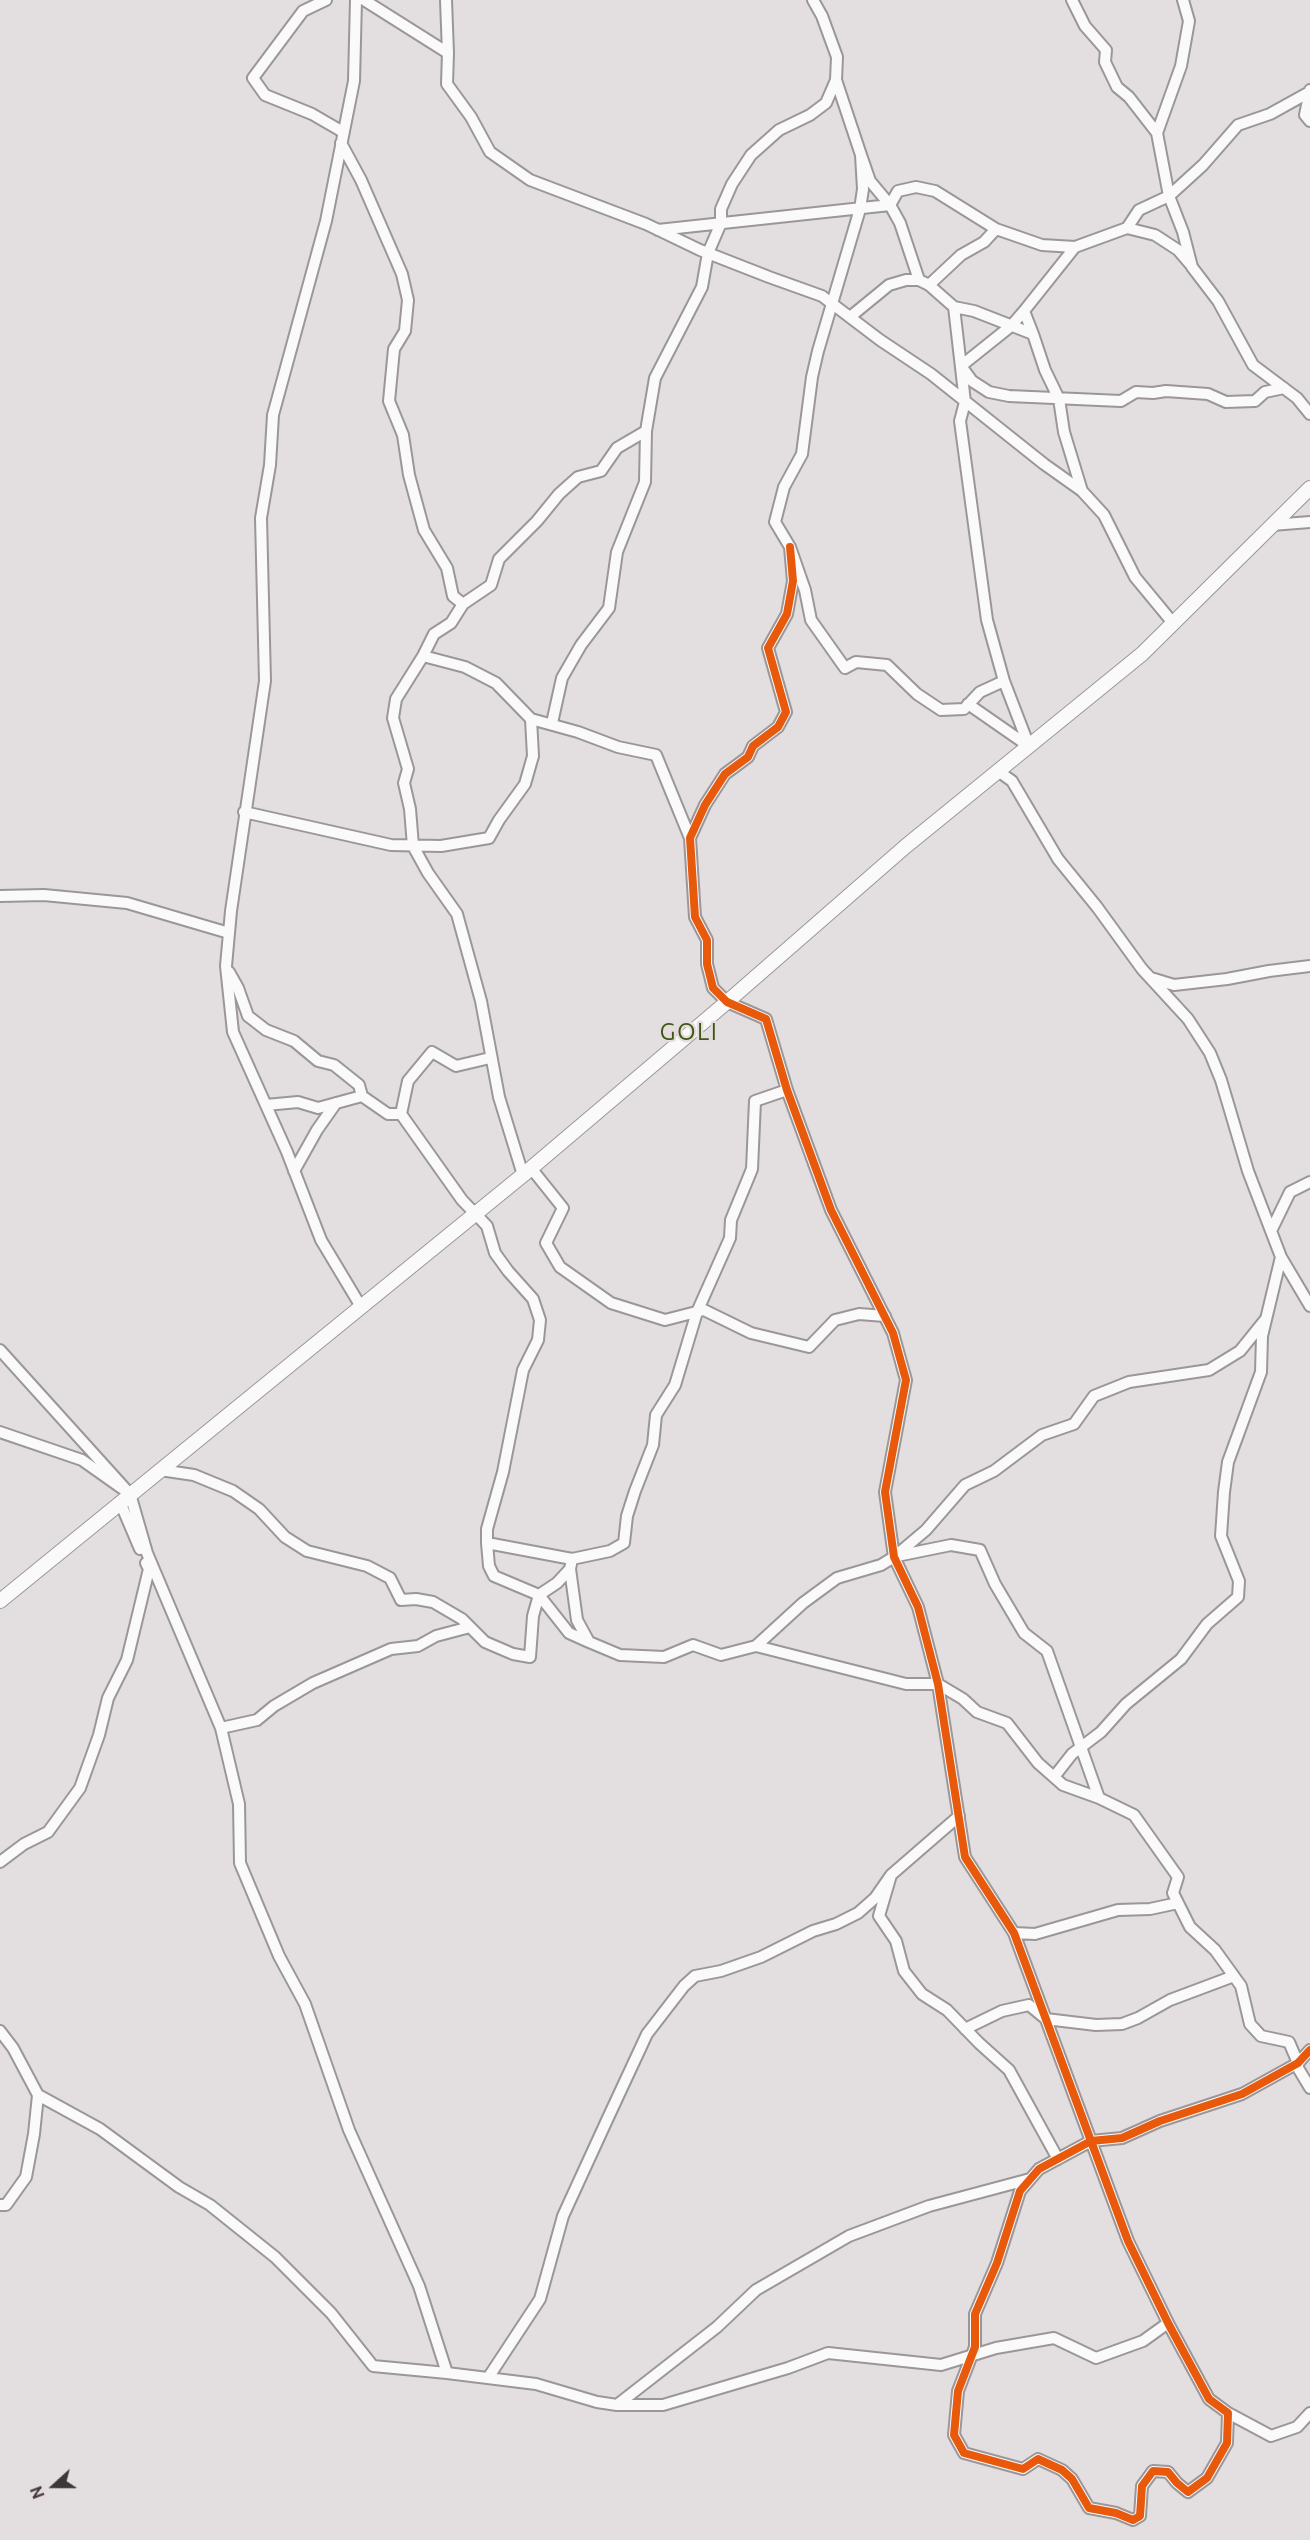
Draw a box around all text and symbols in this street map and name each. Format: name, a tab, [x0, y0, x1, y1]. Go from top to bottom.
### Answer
district label: GOLI	[660, 1018, 718, 1046]
north arrow	[24, 2456, 84, 2516]
text: N	[27, 2484, 48, 2501]

